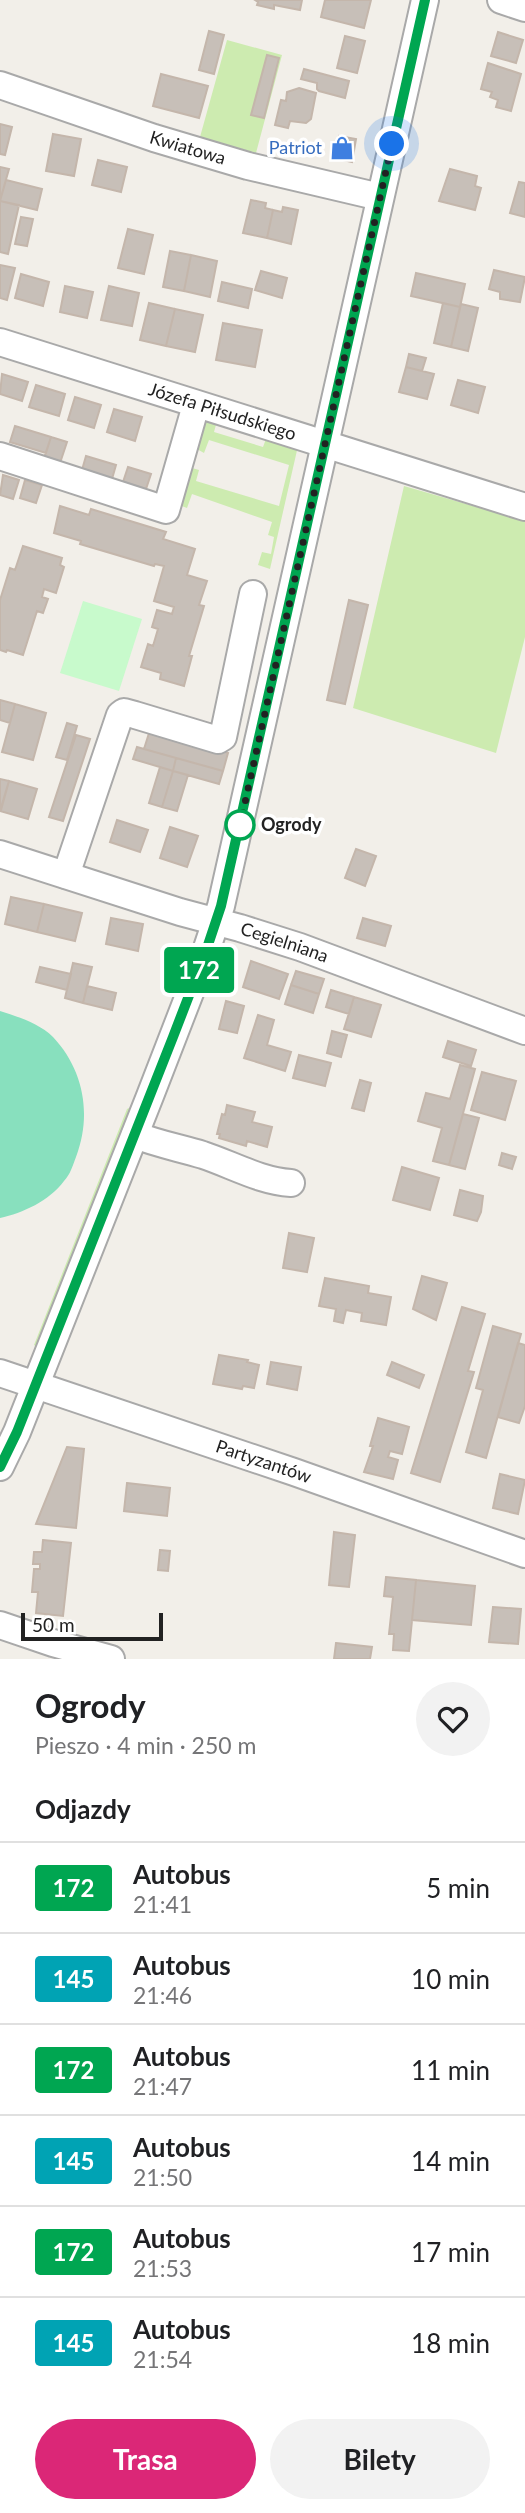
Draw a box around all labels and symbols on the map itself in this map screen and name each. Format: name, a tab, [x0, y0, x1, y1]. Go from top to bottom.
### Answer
street label: Kwiatowa	[147, 125, 228, 169]
your location	[374, 126, 409, 161]
shop icon: Patriot	[328, 134, 356, 162]
place label: Patriot	[269, 136, 323, 158]
street label: Józefa Piłsudskiego	[146, 377, 299, 444]
marker: Ogrody	[225, 810, 255, 840]
place label: Ogrody	[261, 813, 322, 835]
street label: Cegielniana	[238, 917, 332, 967]
line badge: 172	[159, 947, 239, 993]
street label: Partyzantów	[213, 1434, 315, 1487]
scale bar	[21, 1610, 163, 1642]

